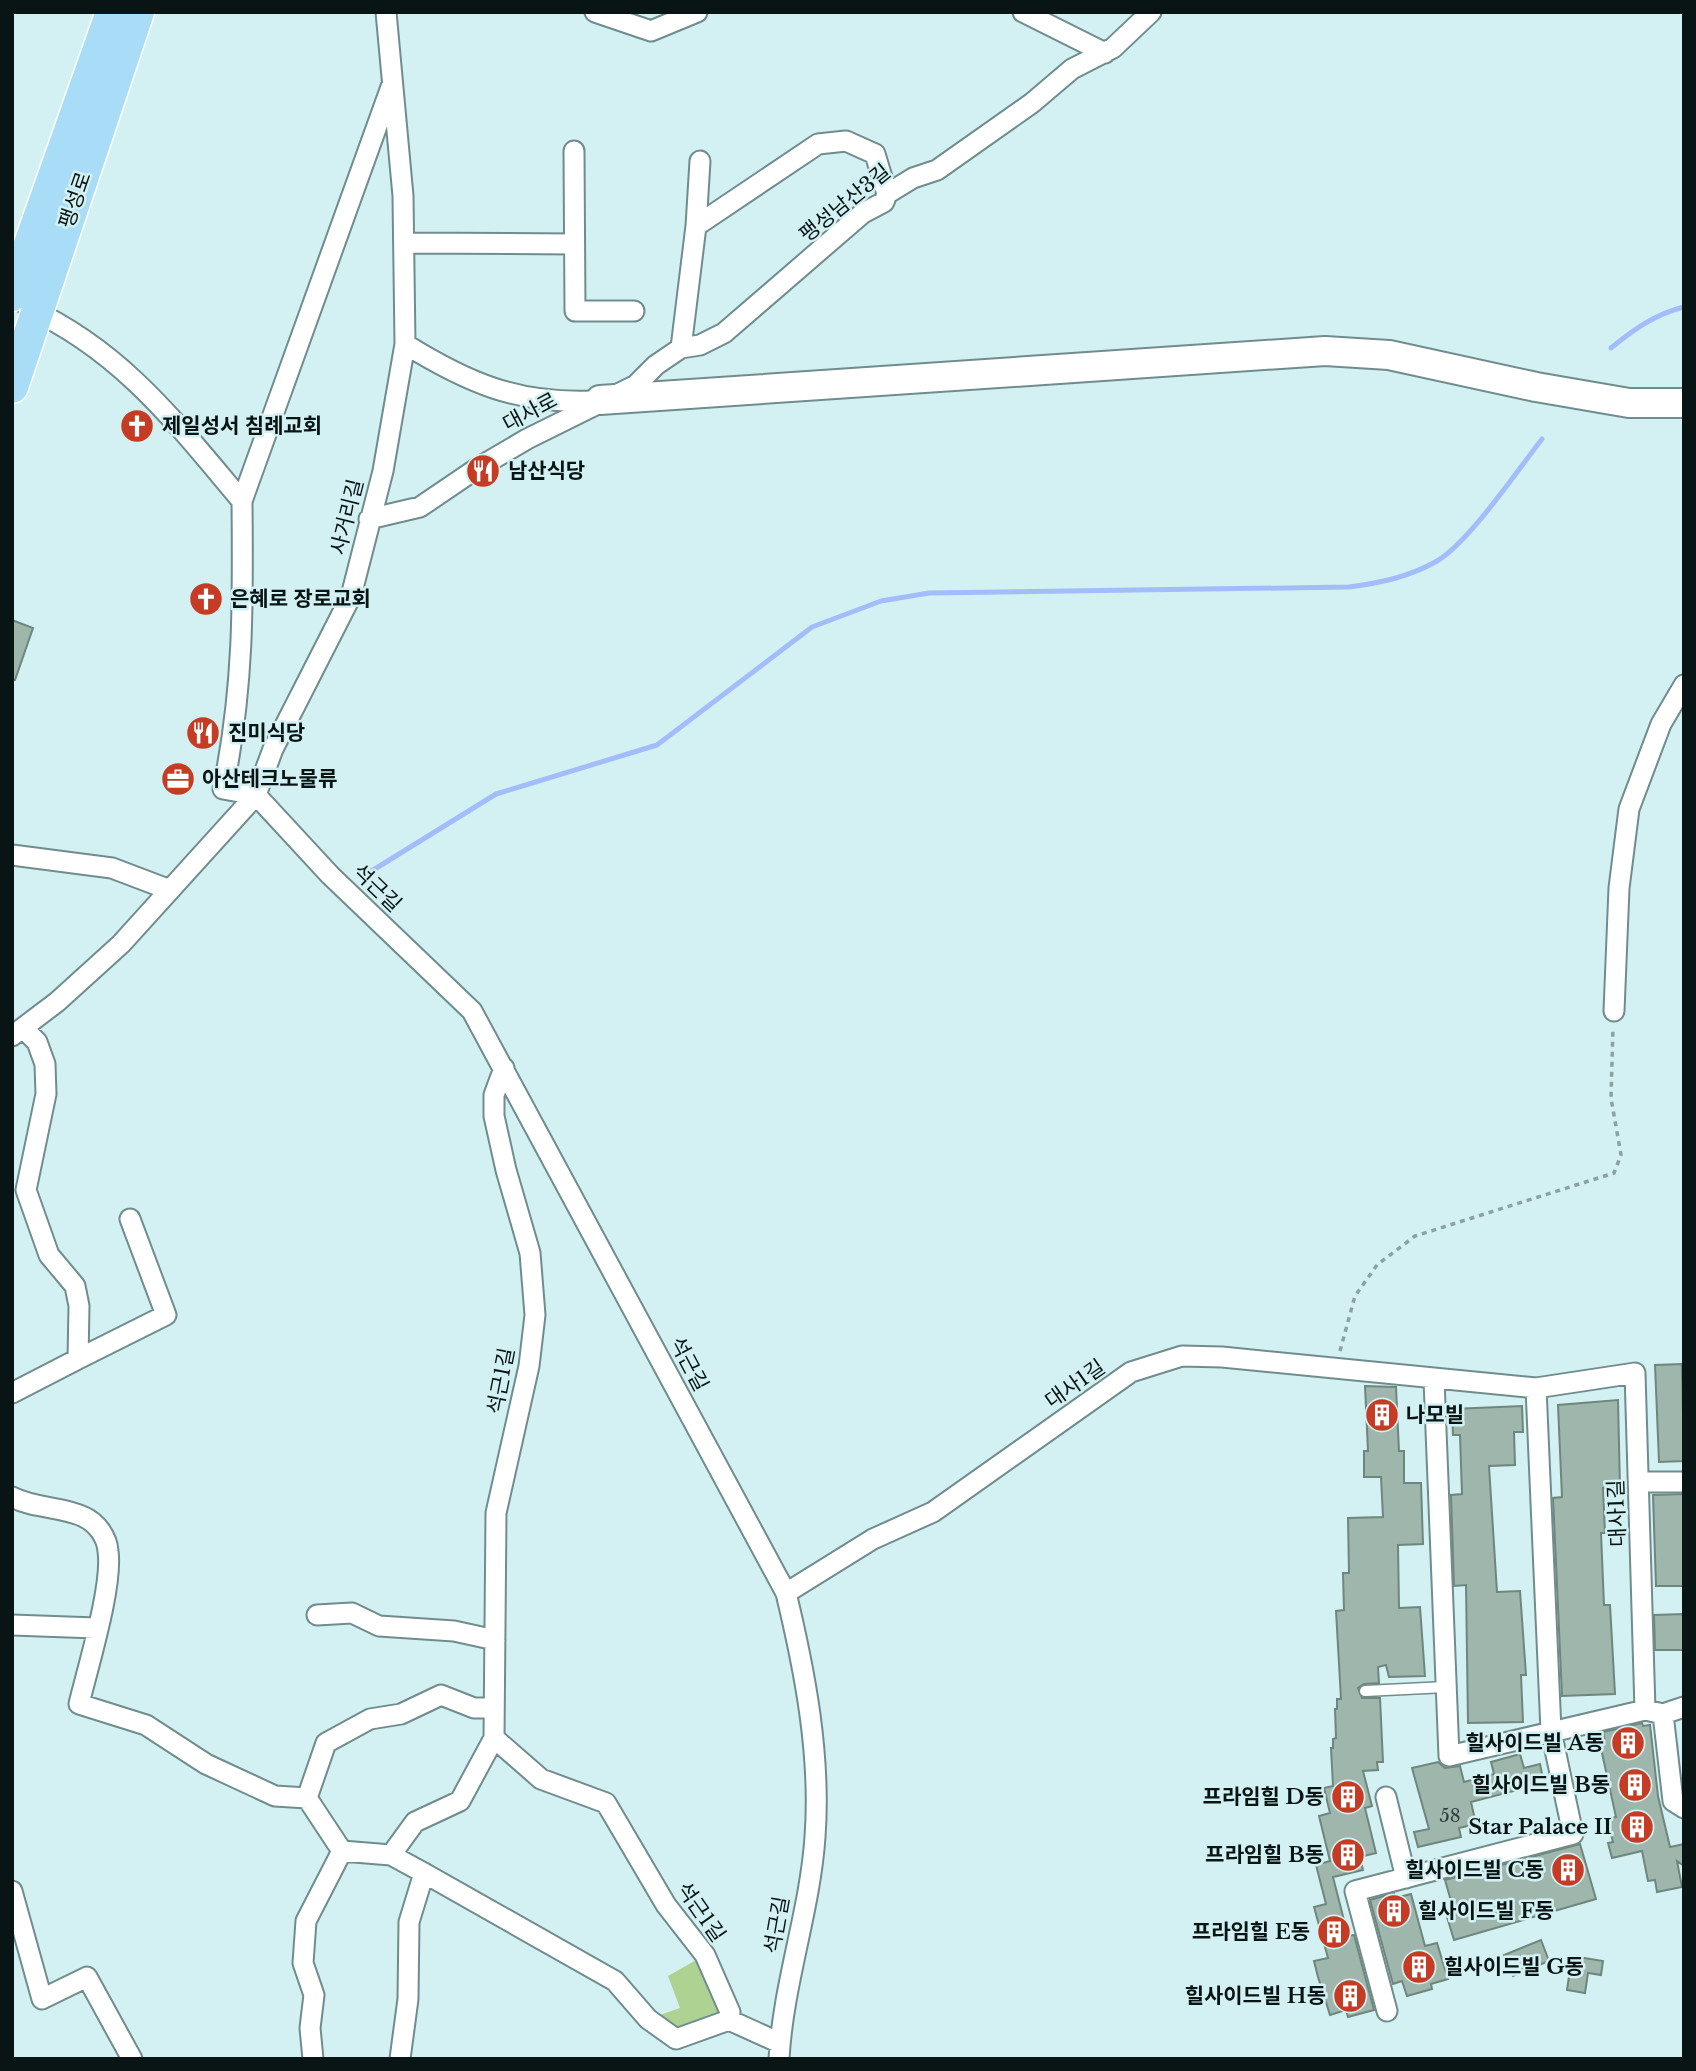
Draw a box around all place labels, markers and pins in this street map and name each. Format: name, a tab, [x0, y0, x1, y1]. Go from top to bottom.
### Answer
church icon: 제일성서 침례교회	[118, 407, 156, 445]
place label: 제일성서 침례교회	[162, 413, 322, 439]
restaurant icon: 남산식당	[464, 452, 502, 490]
place label: 남산식당	[508, 458, 585, 484]
church icon: 은혜로 장로교회	[187, 580, 225, 618]
place label: 은혜로 장로교회	[230, 586, 371, 612]
restaurant icon: 진미식당	[184, 714, 222, 752]
place label: 진미식당	[228, 720, 305, 746]
office icon: 아산테크노물류	[159, 760, 197, 798]
place label: 아산테크노물류	[202, 766, 337, 792]
building icon: 나모빌	[1363, 1396, 1401, 1434]
place label: 나모빌	[1406, 1402, 1464, 1428]
building icon: 힐사이드빌 A동	[1609, 1724, 1647, 1762]
place label: 힐사이드빌 A동	[1466, 1730, 1604, 1756]
building icon: 힐사이드빌 B동	[1616, 1766, 1654, 1804]
place label: 힐사이드빌 B동	[1472, 1772, 1610, 1798]
building icon: 프라임힐 D동	[1329, 1778, 1367, 1816]
place label: 프라임힐 D동	[1203, 1784, 1324, 1810]
building icon: Star Palace II	[1618, 1808, 1656, 1846]
place label: Star Palace II	[1468, 1814, 1612, 1840]
building icon: 프라임힐 B동	[1329, 1836, 1367, 1874]
place label: 프라임힐 B동	[1205, 1842, 1324, 1868]
building icon: 힐사이드빌 C동	[1549, 1851, 1587, 1889]
place label: 힐사이드빌 C동	[1405, 1857, 1544, 1883]
building icon: 힐사이드빌 F동	[1375, 1892, 1413, 1930]
place label: 힐사이드빌 F동	[1418, 1898, 1554, 1924]
building icon: 프라임힐 E동	[1315, 1913, 1353, 1951]
place label: 프라임힐 E동	[1192, 1919, 1310, 1945]
building icon: 힐사이드빌 G동	[1400, 1948, 1438, 1986]
place label: 힐사이드빌 G동	[1444, 1954, 1584, 1980]
building icon: 힐사이드빌 H동	[1331, 1977, 1369, 2015]
place label: 힐사이드빌 H동	[1185, 1983, 1326, 2009]

